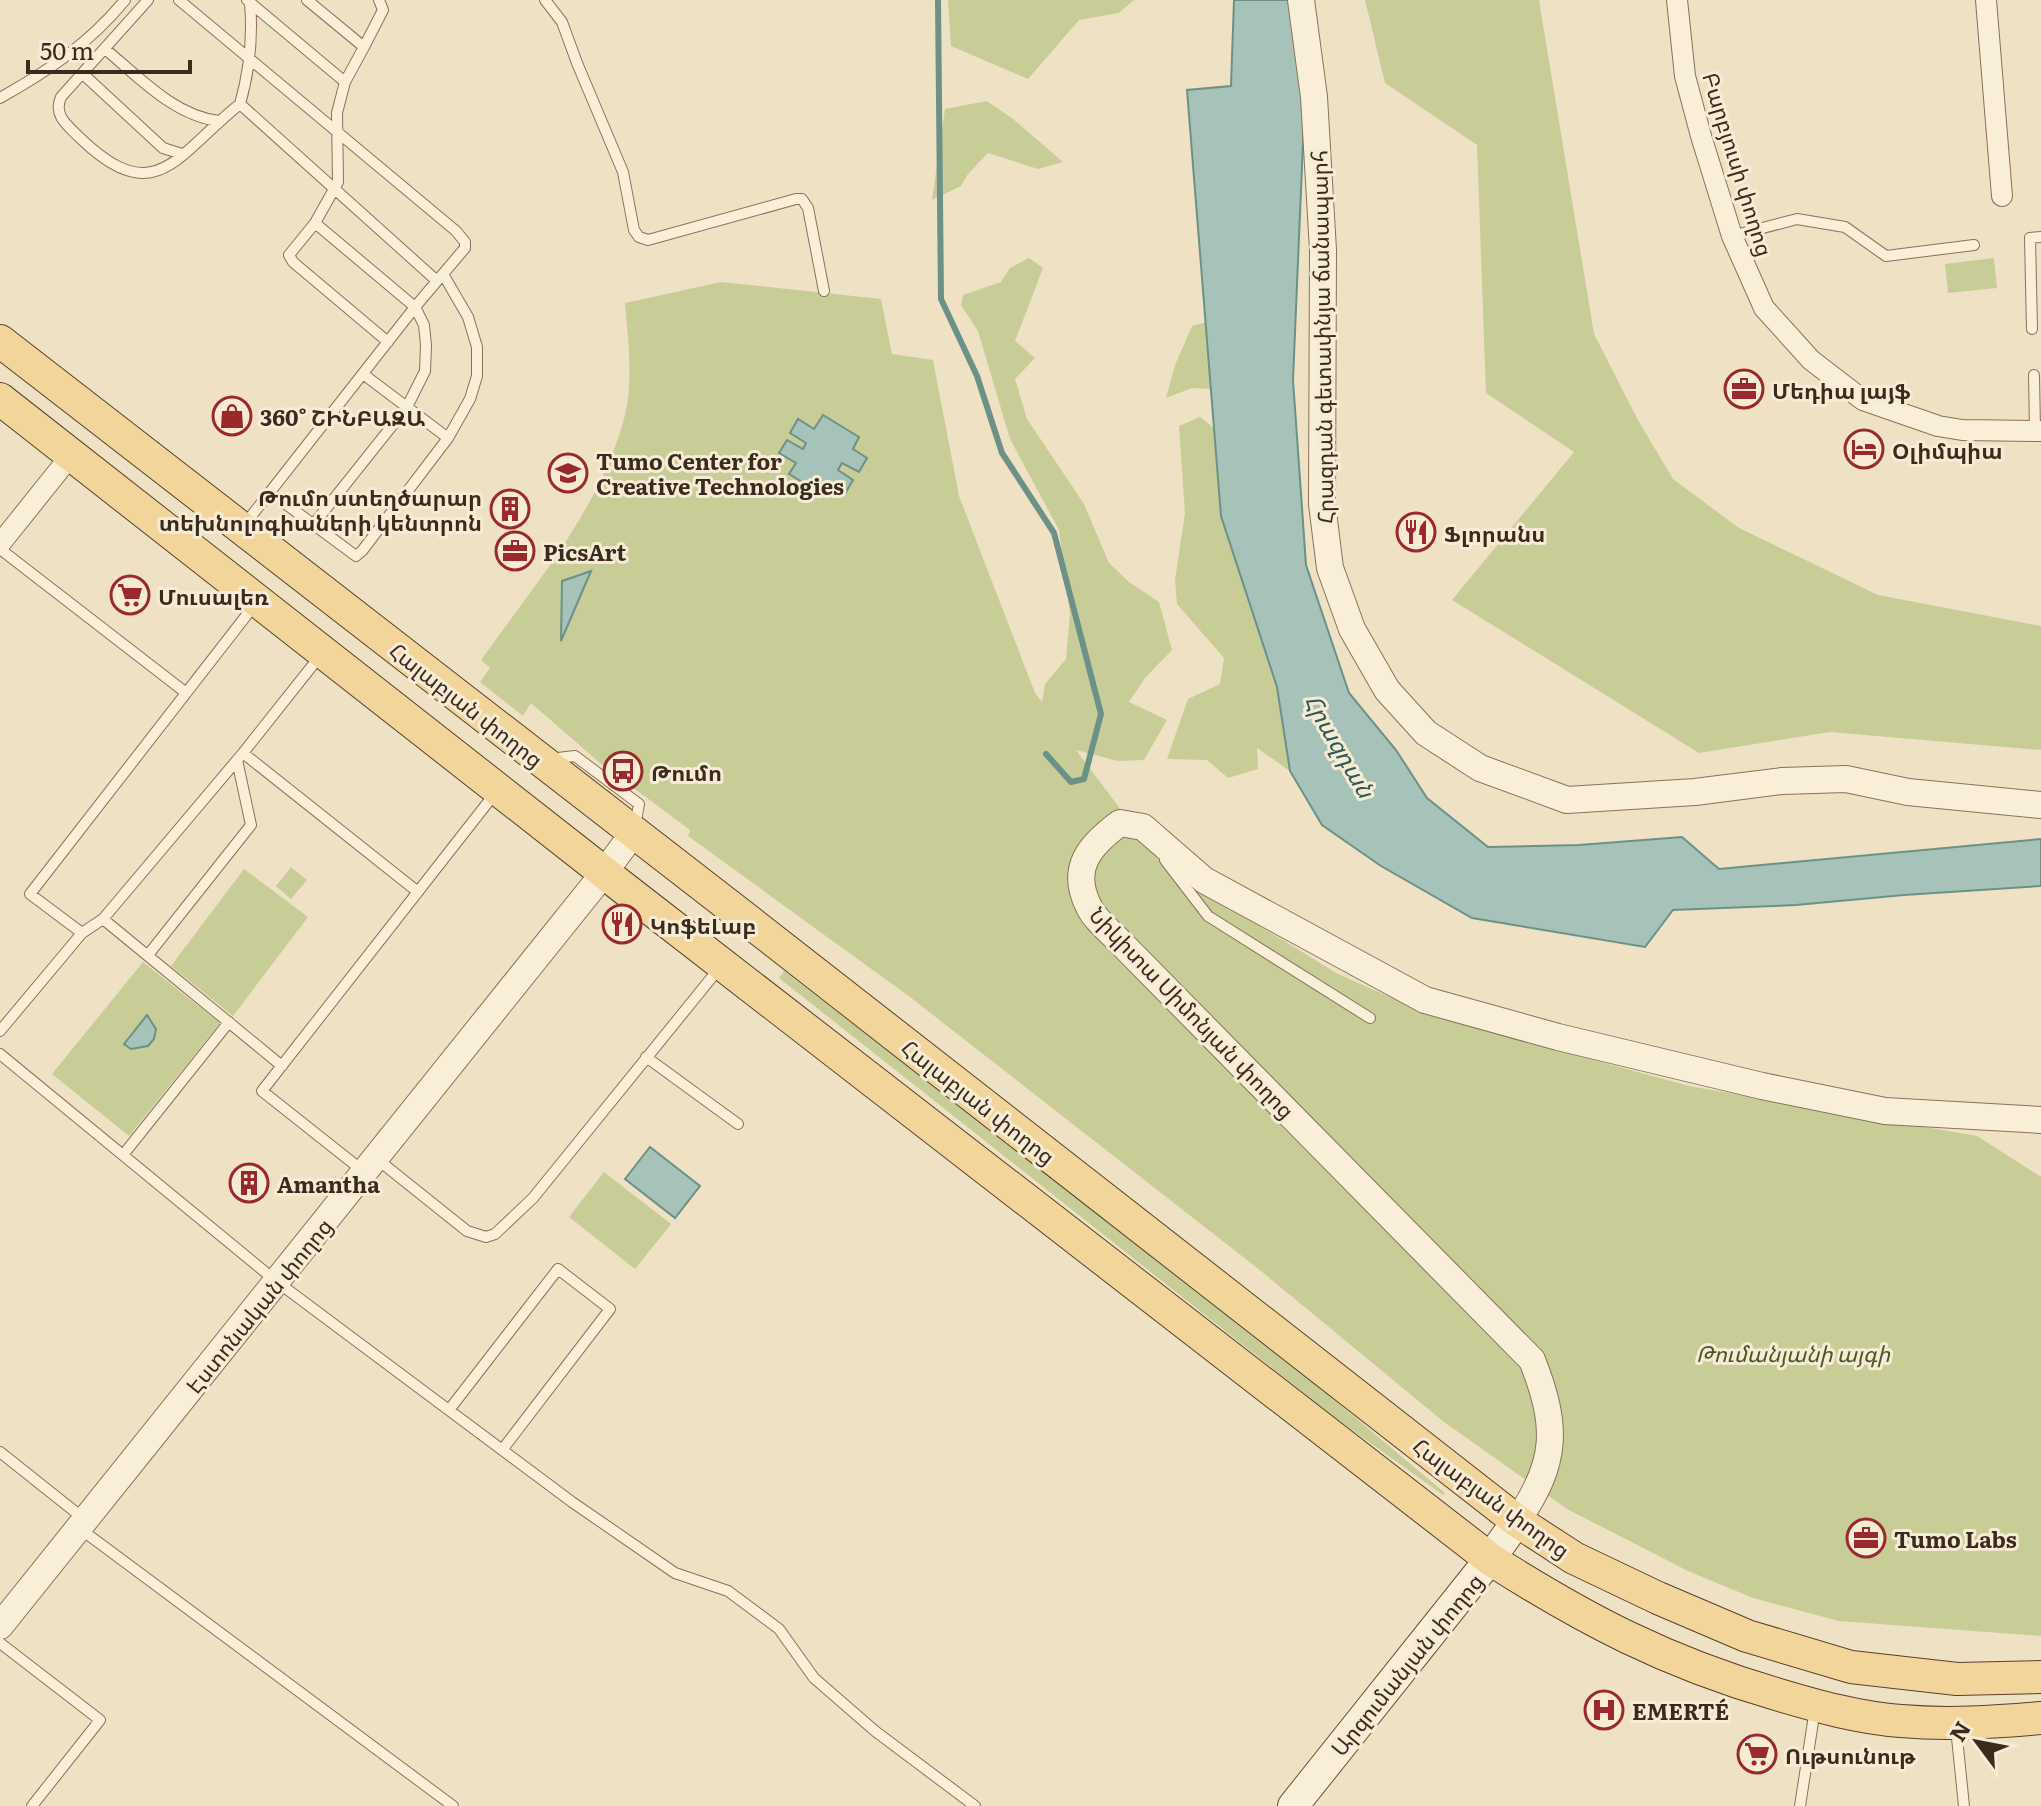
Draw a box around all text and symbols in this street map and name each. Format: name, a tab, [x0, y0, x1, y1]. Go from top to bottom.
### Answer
scale bar	[28, 24, 190, 74]
text: 50 m	[40, 32, 94, 67]
street label: Բարբյուսի փողոց	[1695, 68, 1783, 260]
street label: Հրազդան գետափնյա ճանապարհ	[1301, 150, 1341, 524]
office icon: Մեդիա լայֆ	[1723, 368, 1765, 410]
place label: Մեդիա լայֆ	[1772, 373, 1911, 406]
shop icon: 360° ՇԻՆԲԱԶԱ	[211, 395, 253, 437]
place label: 360° ՇԻՆԲԱԶԱ	[260, 400, 425, 433]
hotel icon: Օլիմպիա	[1843, 428, 1885, 470]
place label: Օլիմպիա	[1892, 433, 2003, 466]
place label: Tumo Center for Creative Technologies	[596, 444, 844, 502]
school or university icon: Tumo Center for Creative Technologies	[547, 452, 589, 494]
place label: Թումո ստեղծարար տեխնոլոգիաների կենտրոն	[159, 480, 482, 538]
building icon: Թումո ստեղծարար տեխնոլոգիաների կենտրոն	[489, 488, 531, 530]
restaurant icon: Ֆլորանս	[1395, 511, 1437, 553]
place label: Ֆլորանս	[1444, 516, 1545, 549]
office icon: PicsArt	[494, 530, 536, 572]
place label: PicsArt	[543, 535, 626, 568]
supermarket icon: Մուսալեռ	[109, 574, 151, 616]
place label: Մուսալեռ	[158, 579, 269, 612]
street label: Հալաբյան փողոց	[383, 633, 551, 775]
water label: Հրազդան	[1297, 687, 1386, 805]
bus stop icon: Թումո	[602, 750, 644, 792]
place label: Թումո	[651, 755, 722, 788]
street label: Նիկիտա Սիմոնյան փողոց	[1083, 899, 1303, 1125]
restaurant icon: ԿոֆեԼաբ	[601, 903, 643, 945]
place label: ԿոֆեԼաբ	[650, 908, 756, 941]
street label: Հալաբյան փողոց	[895, 1030, 1063, 1172]
building icon: Amantha	[228, 1162, 270, 1204]
place label: Amantha	[277, 1167, 380, 1200]
street label: Էստոնական փողոց	[177, 1210, 339, 1400]
park label: Թումանյանի այգի	[1696, 1336, 1891, 1369]
street label: Հալաբյան փողոց	[1407, 1429, 1577, 1565]
office icon: Tumo Labs	[1845, 1517, 1887, 1559]
place label: Tumo Labs	[1894, 1522, 2017, 1555]
street label: Արզումանյան փողոց	[1322, 1565, 1490, 1763]
hospital icon: EMERTÉ	[1583, 1689, 1625, 1731]
place label: EMERTÉ	[1632, 1694, 1729, 1727]
north arrow	[1937, 1702, 2017, 1782]
text: N	[1940, 1714, 1978, 1747]
supermarket icon: Ութսունութ	[1736, 1733, 1778, 1775]
place label: Ութսունութ	[1785, 1738, 1916, 1771]

